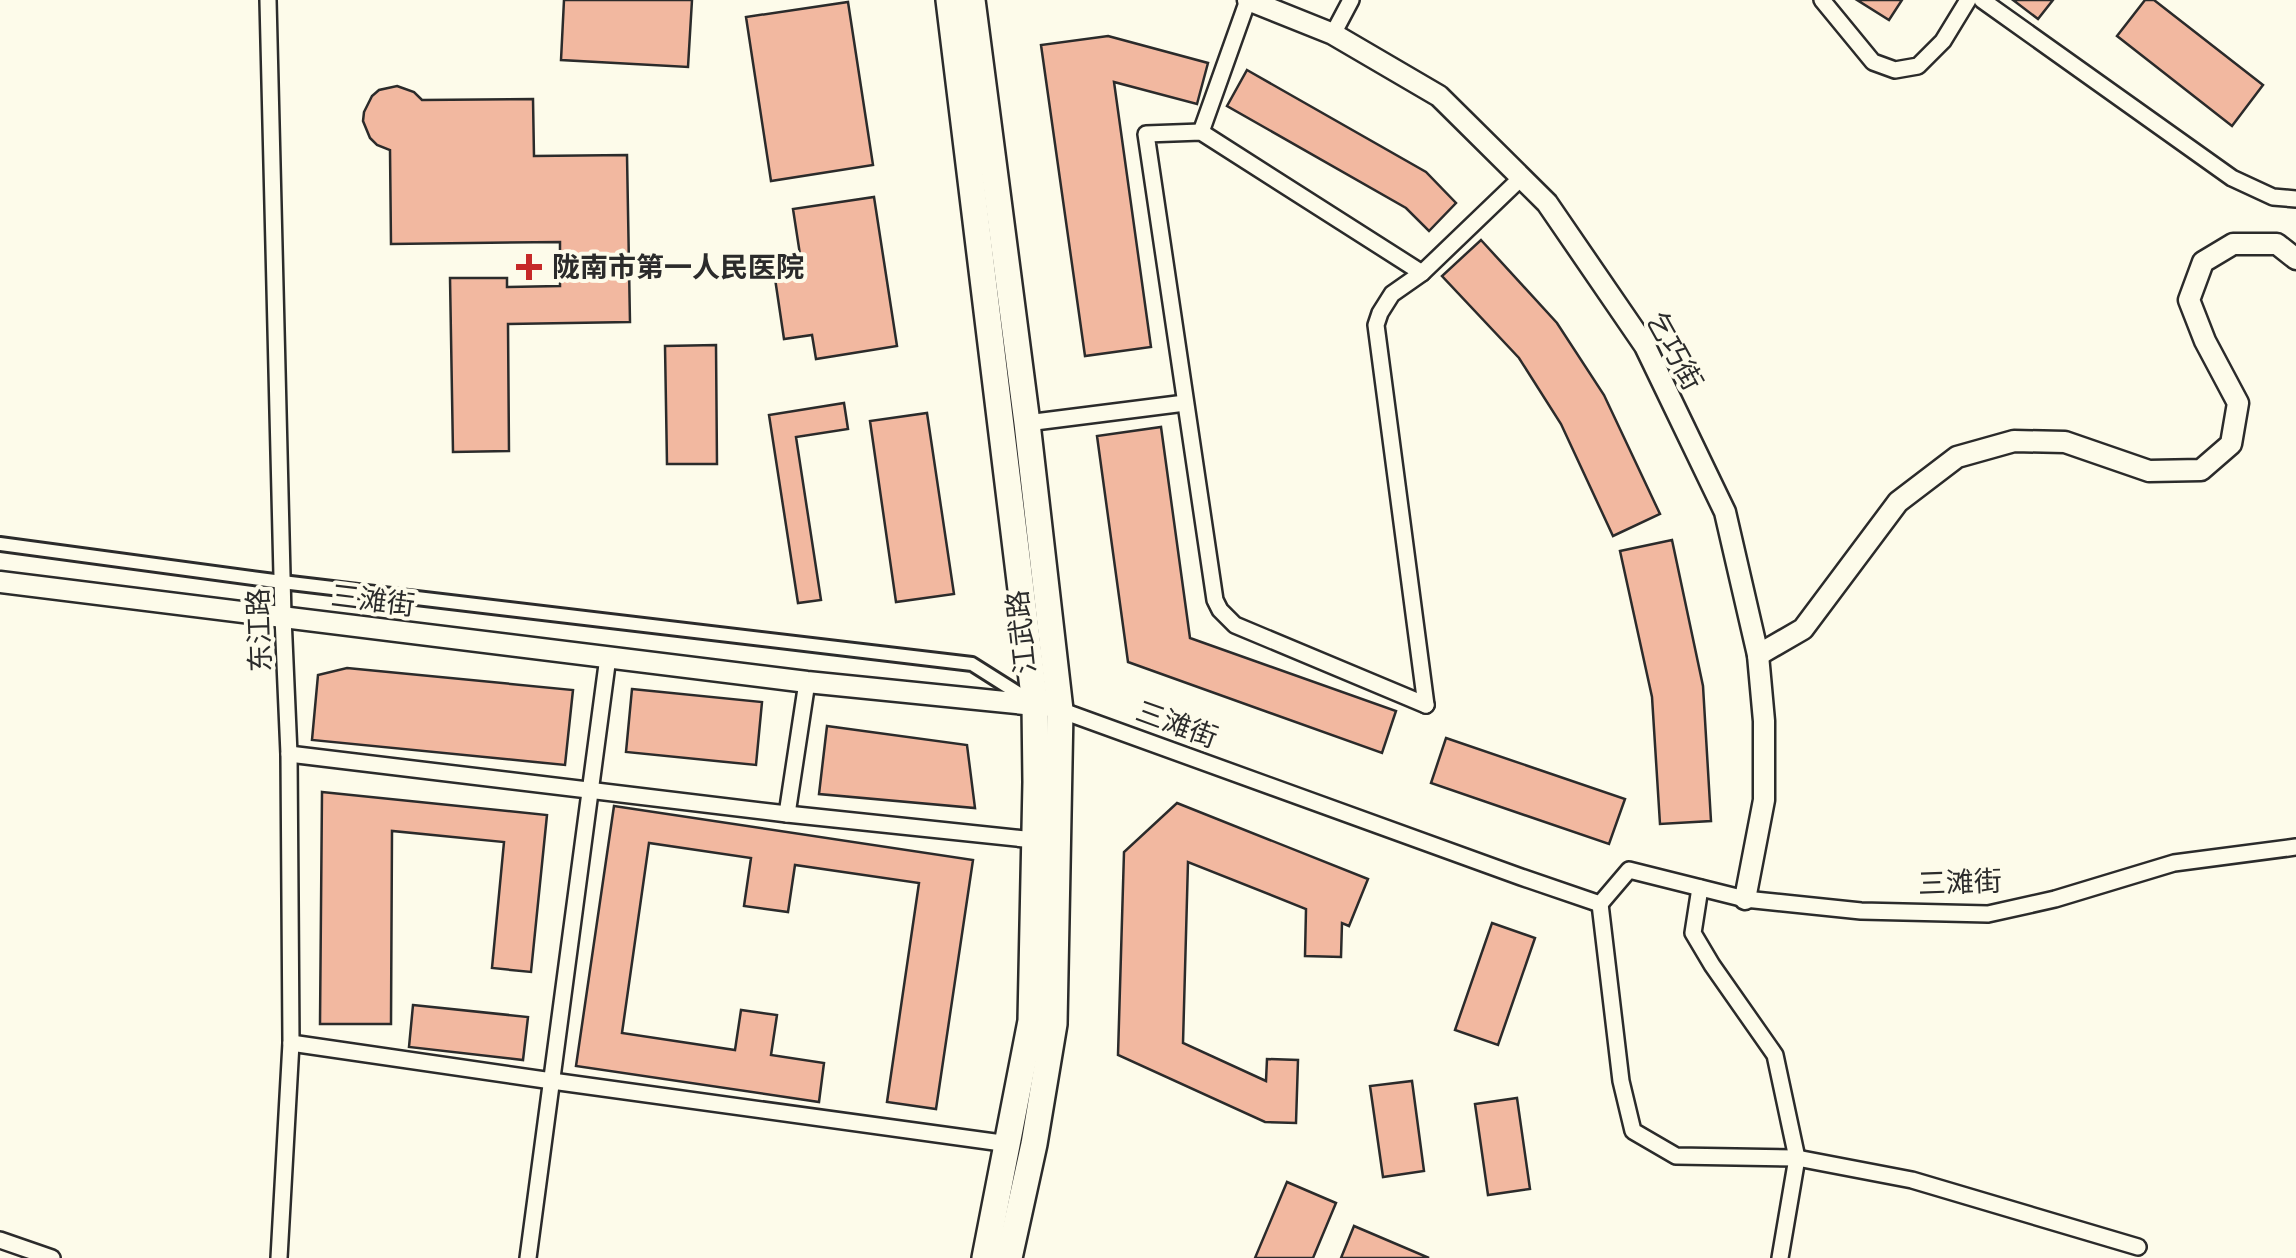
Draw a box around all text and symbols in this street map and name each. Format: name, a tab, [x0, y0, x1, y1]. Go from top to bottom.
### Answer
place label: 陇南市第一人民医院	[552, 245, 804, 288]
marker: 陇南市第一人民医院	[516, 254, 542, 280]
street label: 乞巧街	[1636, 304, 1715, 398]
street label: 三滩街	[329, 573, 417, 626]
street label: 东江路	[236, 587, 281, 673]
street label: 江武路	[995, 588, 1046, 676]
street label: 三滩街	[1130, 689, 1224, 758]
street label: 三滩街	[1917, 859, 2003, 904]

